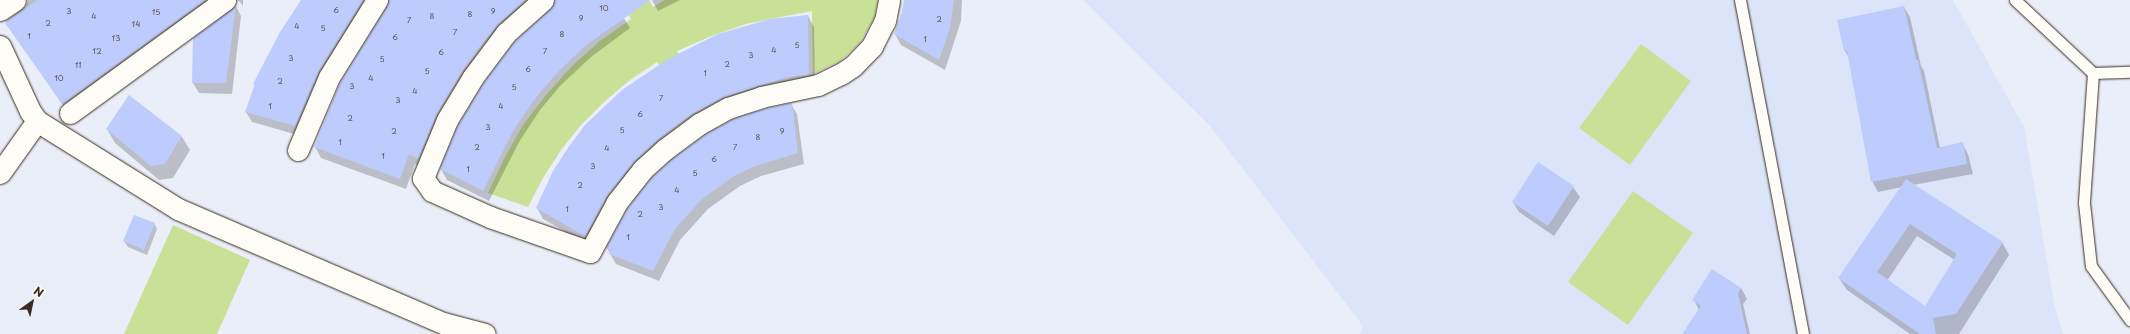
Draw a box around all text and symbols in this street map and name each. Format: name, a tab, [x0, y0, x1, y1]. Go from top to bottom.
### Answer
house number: 10	[599, 4, 609, 14]
house number: 6	[333, 6, 339, 16]
house number: 3	[66, 7, 72, 17]
house number: 9	[491, 7, 495, 17]
house number: 15	[152, 8, 160, 18]
house number: 8	[468, 10, 472, 20]
house number: 4	[91, 12, 97, 22]
house number: 8	[430, 12, 434, 22]
house number: 9	[579, 14, 583, 24]
house number: 2	[936, 15, 942, 25]
house number: 7	[407, 16, 411, 26]
house number: 2	[45, 19, 51, 29]
house number: 14	[132, 20, 140, 30]
house number: 4	[294, 22, 300, 32]
house number: 5	[320, 24, 326, 34]
house number: 7	[453, 28, 457, 38]
house number: 8	[560, 30, 564, 40]
house number: 1	[27, 32, 31, 42]
house number: 6	[392, 33, 398, 43]
house number: 13	[112, 34, 120, 44]
house number: 1	[923, 35, 927, 45]
house number: 5	[794, 41, 800, 51]
house number: 4	[771, 46, 777, 56]
house number: 12	[92, 47, 102, 57]
house number: 7	[543, 47, 547, 57]
house number: 6	[438, 48, 444, 58]
house number: 3	[748, 51, 754, 61]
house number: 3	[288, 54, 294, 64]
house number: 5	[379, 55, 385, 65]
house number: 2	[724, 60, 730, 70]
house number: 11	[75, 61, 81, 71]
house number: 6	[525, 65, 531, 75]
house number: 5	[424, 67, 430, 77]
house number: 1	[703, 69, 707, 79]
house number: 10	[54, 74, 64, 84]
house number: 4	[368, 74, 374, 84]
house number: 2	[277, 77, 283, 87]
house number: 3	[349, 82, 355, 92]
house number: 5	[511, 83, 517, 93]
house number: 4	[412, 87, 418, 97]
house number: 7	[659, 94, 663, 104]
house number: 3	[395, 96, 401, 106]
house number: 1	[268, 102, 272, 112]
house number: 4	[498, 102, 504, 112]
house number: 6	[637, 110, 643, 120]
house number: 2	[347, 114, 353, 124]
house number: 3	[485, 123, 491, 133]
house number: 5	[619, 126, 625, 136]
house number: 2	[391, 127, 397, 137]
house number: 9	[780, 127, 784, 137]
house number: 8	[756, 133, 760, 143]
house number: 1	[338, 138, 342, 148]
house number: 2	[474, 143, 480, 153]
house number: 7	[733, 143, 737, 153]
house number: 4	[604, 144, 610, 154]
house number: 1	[381, 152, 385, 162]
house number: 6	[711, 155, 717, 165]
house number: 3	[590, 162, 596, 172]
house number: 1	[466, 165, 470, 175]
house number: 5	[692, 169, 698, 179]
house number: 2	[577, 181, 583, 191]
house number: 4	[674, 186, 680, 196]
house number: 3	[658, 203, 664, 213]
house number: 1	[565, 205, 569, 215]
house number: 2	[637, 210, 643, 220]
house number: 1	[626, 233, 630, 243]
north arrow	[12, 282, 52, 322]
text: N	[31, 282, 47, 301]

